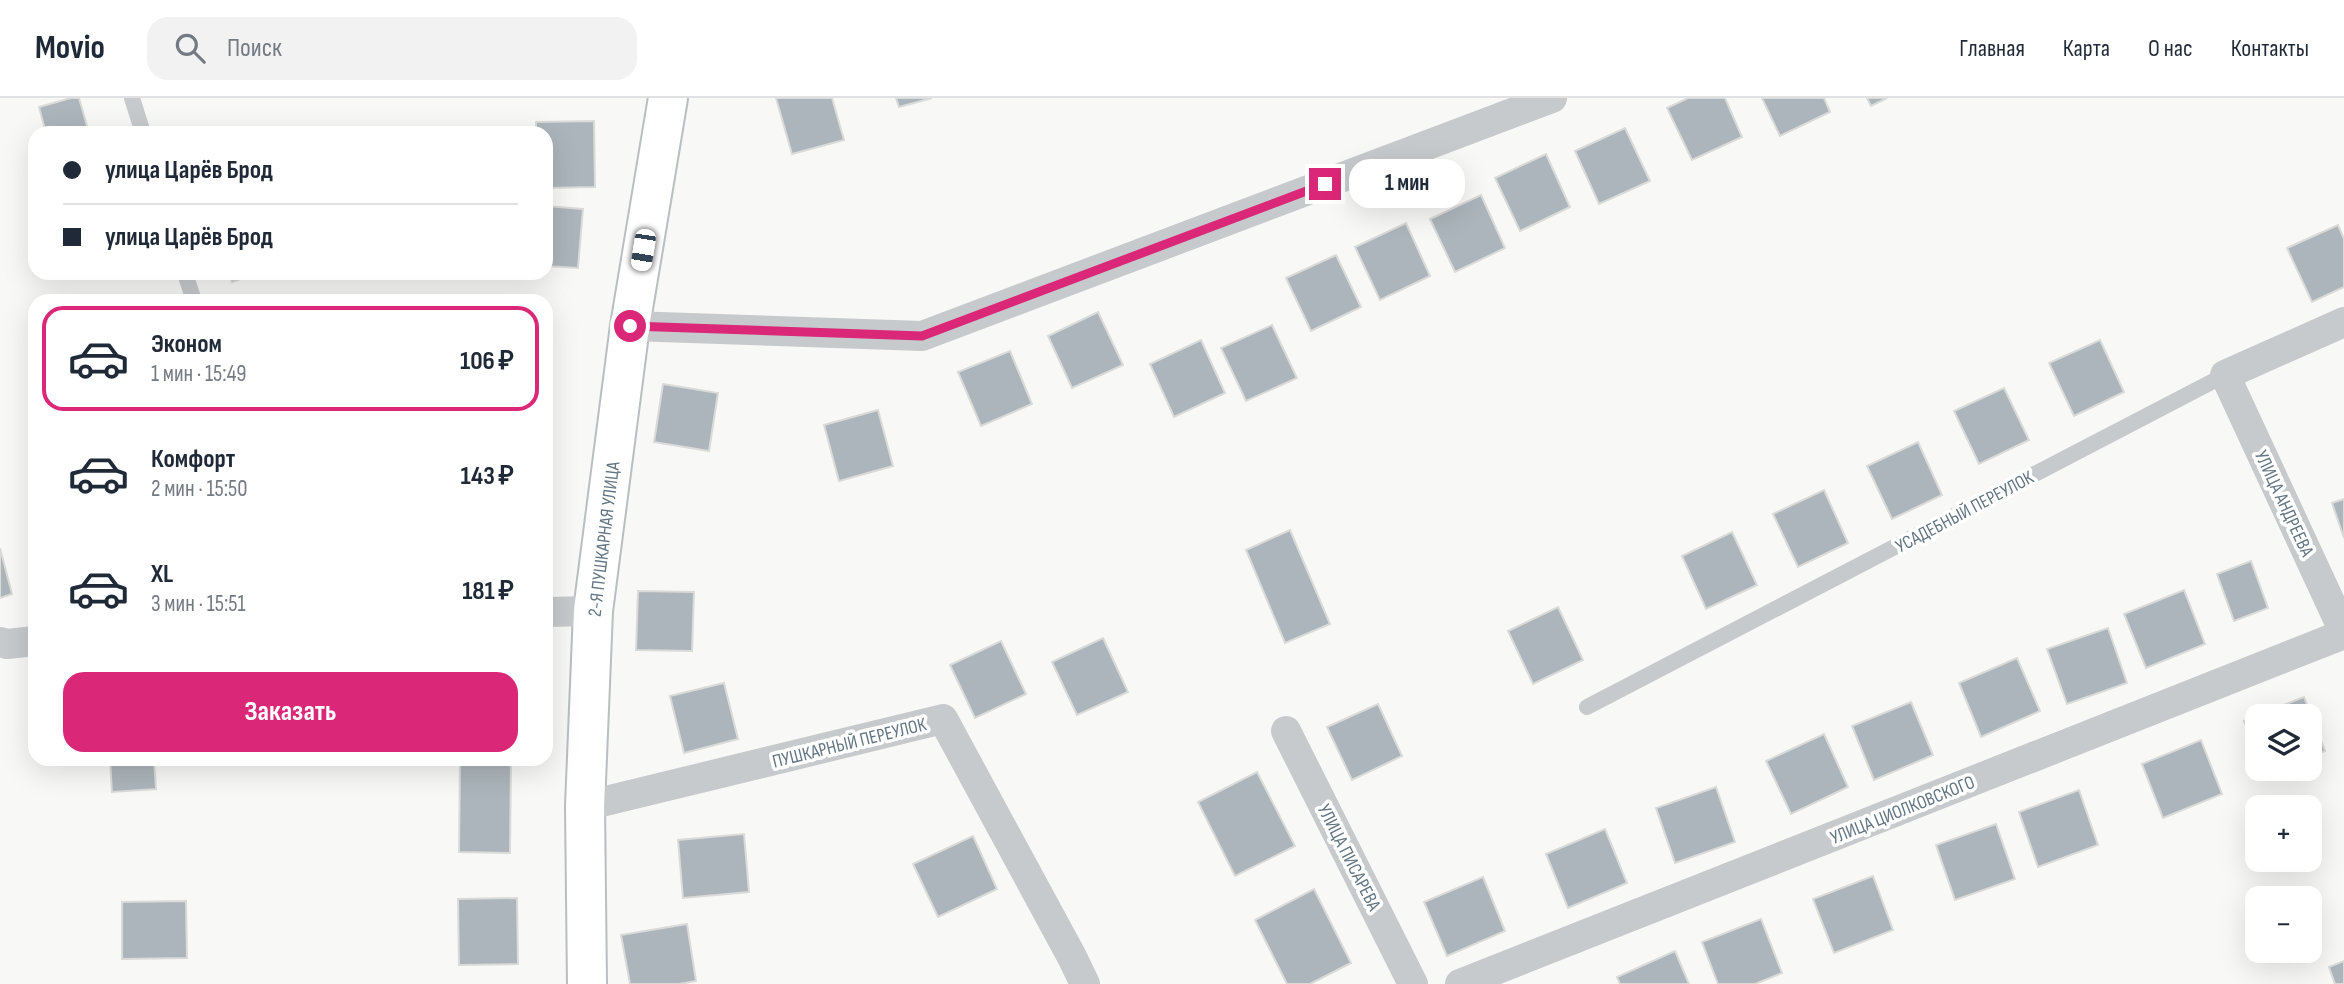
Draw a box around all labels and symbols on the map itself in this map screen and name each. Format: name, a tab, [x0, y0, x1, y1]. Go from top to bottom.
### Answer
callout: 1 мин	[1350, 160, 1465, 208]
route end	[1309, 168, 1341, 200]
car	[630, 228, 657, 272]
route start	[614, 310, 646, 342]
street label: УЛИЦА АНДРЕЕВА	[2249, 447, 2319, 561]
street label: 2-Я ПУШКАРНАЯ УЛИЦА	[584, 460, 626, 618]
street label: УСАДЕБНЫЙ ПЕРЕУЛОК	[1892, 466, 2038, 558]
street label: ПУШКАРНЫЙ ПЕРЕУЛОК	[770, 713, 929, 774]
street label: УЛИЦА ЦИОЛКОВСКОГО	[1827, 771, 1978, 850]
street label: УЛИЦА ПИСАРЕВА	[1312, 801, 1386, 915]

